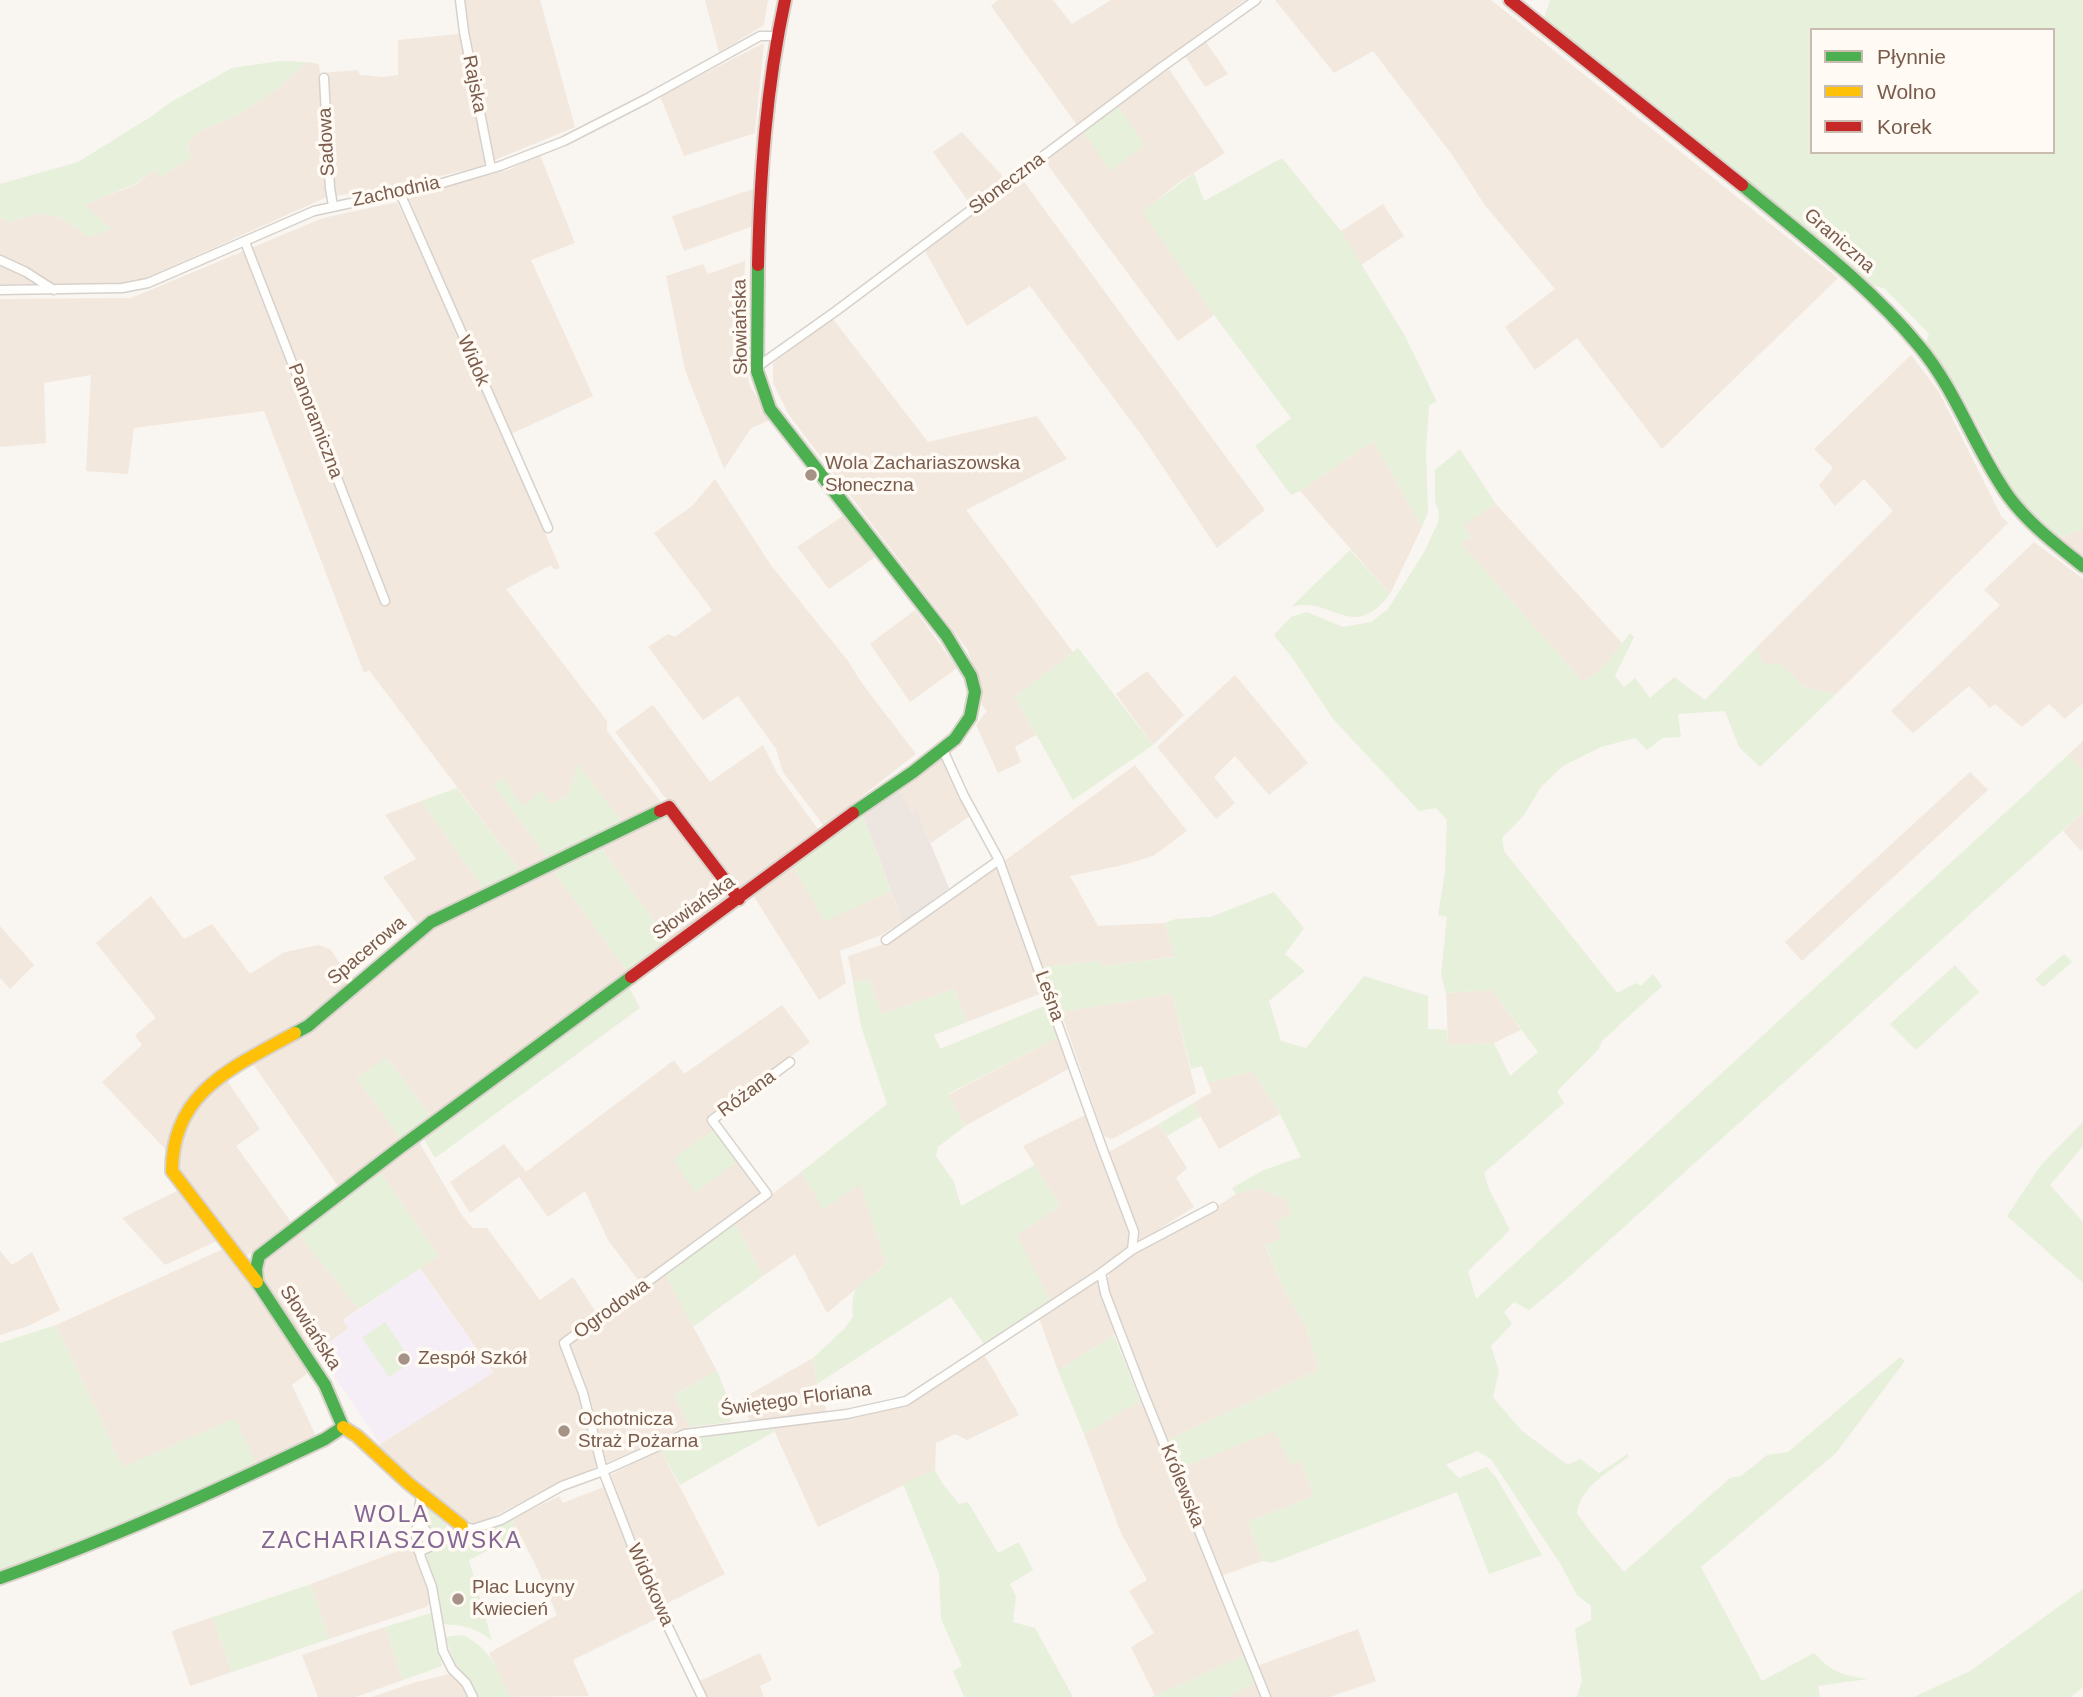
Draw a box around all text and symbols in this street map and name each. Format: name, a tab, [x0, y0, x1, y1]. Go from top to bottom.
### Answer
legend	[1810, 28, 2055, 154]
text: Płynnie	[1877, 45, 1946, 68]
street label: Rajska	[457, 53, 491, 115]
text: Wolno	[1877, 80, 1936, 103]
street label: Sadowa	[314, 107, 340, 177]
text: Korek	[1877, 115, 1932, 138]
street label: Słoneczna	[965, 148, 1049, 220]
street label: Zachodnia	[350, 172, 442, 212]
street label: Graniczna	[1799, 204, 1879, 278]
street label: Słowiańska	[729, 279, 753, 375]
street label: Widok	[452, 332, 494, 390]
street label: Panoramiczna	[283, 360, 347, 482]
place label: Wola Zachariaszowska Słoneczna	[825, 453, 1020, 497]
marker: Wola Zachariaszowska Słoneczna	[803, 467, 819, 483]
street label: Słowiańska	[648, 871, 740, 945]
street label: Spacerowa	[323, 912, 411, 990]
street label: Leśna	[1029, 968, 1069, 1024]
street label: Różana	[714, 1066, 780, 1122]
street label: Ogrodowa	[570, 1274, 654, 1344]
street label: Słowiańska	[274, 1281, 346, 1375]
place label: Zespół Szkół	[418, 1348, 527, 1370]
marker: Zespół Szkół	[396, 1351, 412, 1367]
street label: Świętego Floriana	[719, 1378, 873, 1422]
place label: Ochotnicza Straż Pożarna	[578, 1409, 698, 1453]
marker: Ochotnicza Straż Pożarna	[556, 1423, 572, 1439]
street label: Królewska	[1155, 1441, 1209, 1531]
district label: WOLA ZACHARIASZOWSKA	[263, 1502, 521, 1556]
street label: Widokowa	[622, 1540, 678, 1630]
place label: Plac Lucyny Kwiecień	[472, 1577, 574, 1621]
marker: Plac Lucyny Kwiecień	[450, 1591, 466, 1607]

